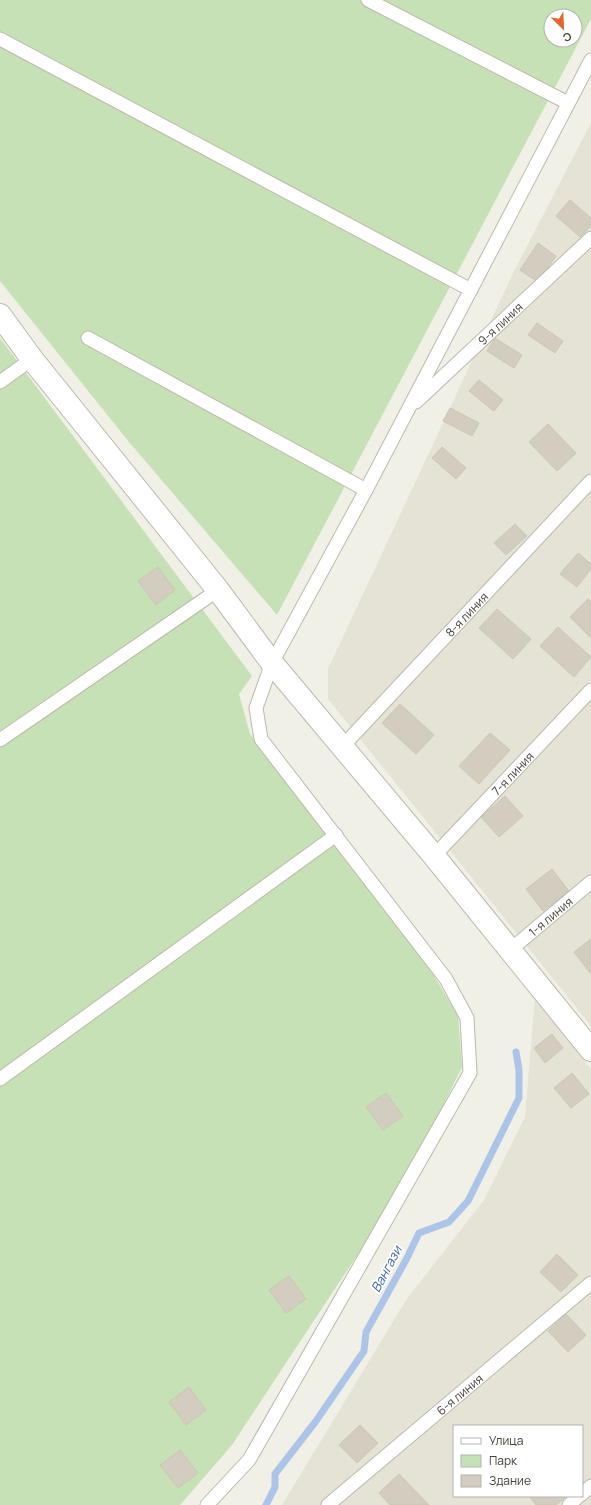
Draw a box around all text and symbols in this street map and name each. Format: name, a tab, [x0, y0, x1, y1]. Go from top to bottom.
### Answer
north arrow	[543, 8, 583, 48]
text: С	[561, 29, 574, 46]
street label: 9-я линия	[474, 298, 526, 349]
street label: 8-я линия	[441, 588, 491, 640]
street label: 7-я линия	[488, 748, 537, 799]
street label: 1-я линия	[525, 893, 576, 940]
water label: Вангази	[366, 1241, 406, 1295]
street label: 6-я линия	[433, 1370, 486, 1419]
legend	[453, 1425, 583, 1497]
text: Улица	[489, 1432, 523, 1449]
text: Парк	[489, 1452, 518, 1469]
text: Здание	[489, 1472, 531, 1489]

